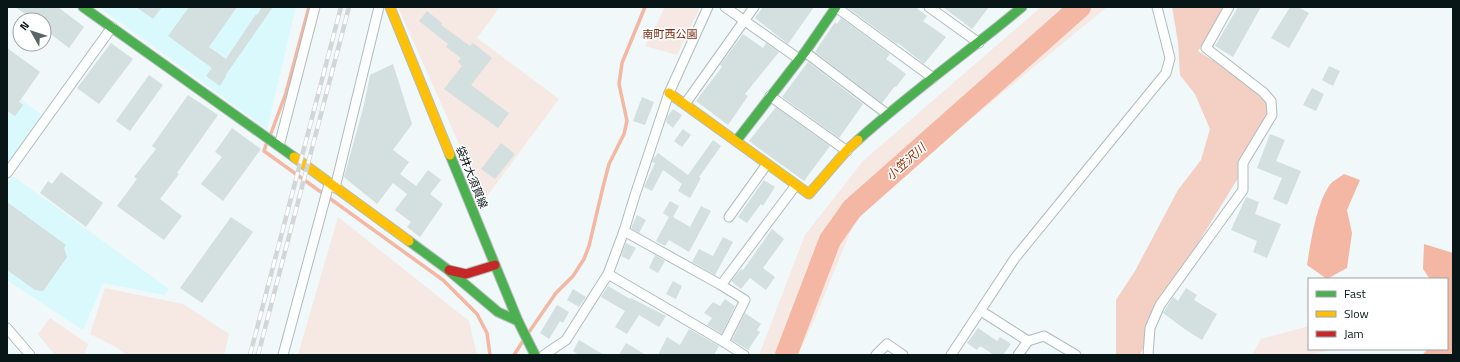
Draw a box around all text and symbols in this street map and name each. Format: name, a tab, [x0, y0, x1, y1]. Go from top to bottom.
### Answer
north arrow	[12, 12, 52, 52]
text: N	[16, 18, 33, 34]
park label: 南町西公園	[643, 26, 698, 42]
water label: 小笠沢川	[881, 137, 931, 185]
street label: 袋井大須賀線	[452, 143, 492, 211]
legend	[1308, 278, 1448, 350]
text: Fast	[1344, 284, 1367, 303]
text: Slow	[1344, 304, 1369, 323]
text: Jam	[1344, 324, 1364, 343]

